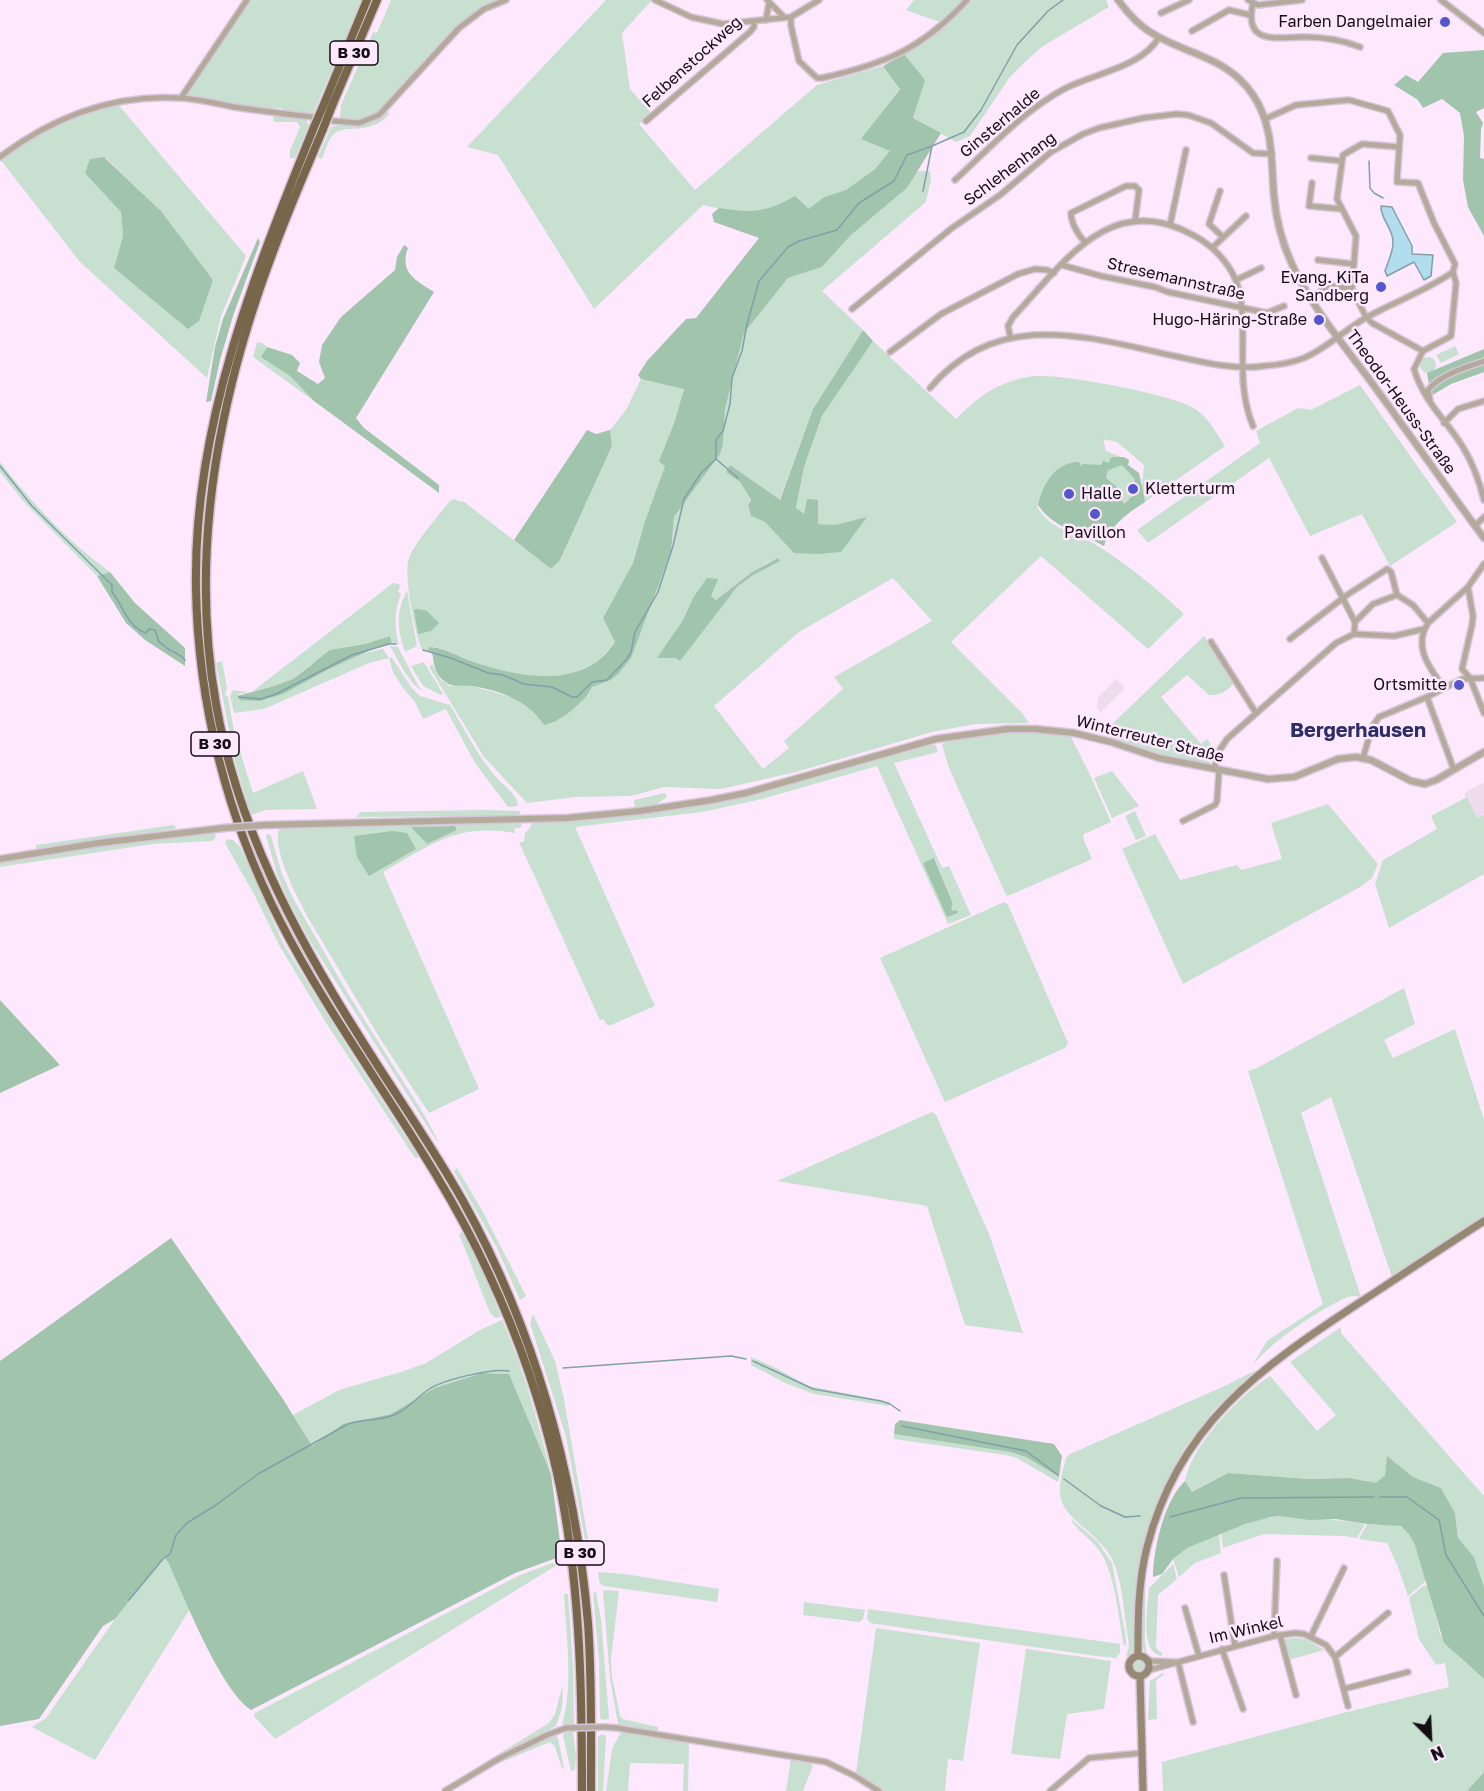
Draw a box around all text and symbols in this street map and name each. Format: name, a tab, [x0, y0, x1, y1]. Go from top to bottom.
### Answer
street label: Felbenstockweg	[638, 12, 746, 112]
place label: Farben Dangelmaier	[1278, 12, 1433, 32]
marker: Farben Dangelmaier	[1438, 15, 1452, 29]
road number: B 30	[330, 41, 378, 65]
street label: Ginsterhalde	[956, 84, 1044, 162]
street label: Schlehenhang	[960, 128, 1060, 210]
street label: Stresemannstraße	[1105, 254, 1247, 304]
place label: Evang. KiTa Sandberg	[1281, 268, 1369, 306]
marker: Evang. KiTa Sandberg	[1374, 280, 1388, 294]
place label: Hugo-Häring-Straße	[1152, 310, 1307, 330]
marker: Hugo-Häring-Straße	[1312, 313, 1326, 327]
street label: Theodor-Heuss-Straße	[1342, 326, 1460, 478]
place label: Kletterturm	[1145, 479, 1235, 499]
marker: Kletterturm	[1126, 482, 1140, 496]
place label: Halle	[1081, 484, 1122, 504]
marker: Halle	[1062, 487, 1076, 501]
marker: Pavillon	[1088, 507, 1102, 521]
place label: Pavillon	[1064, 523, 1126, 543]
place label: Ortsmitte	[1373, 675, 1447, 695]
marker: Ortsmitte	[1452, 678, 1466, 692]
street label: Winterreuter Straße	[1074, 711, 1226, 767]
district label: Bergerhausen	[1290, 719, 1426, 743]
road number: B 30	[191, 732, 239, 756]
road number: B 30	[556, 1541, 604, 1565]
street label: Im Winkel	[1207, 1612, 1285, 1648]
north arrow	[1400, 1707, 1460, 1767]
text: N	[1428, 1742, 1447, 1765]

